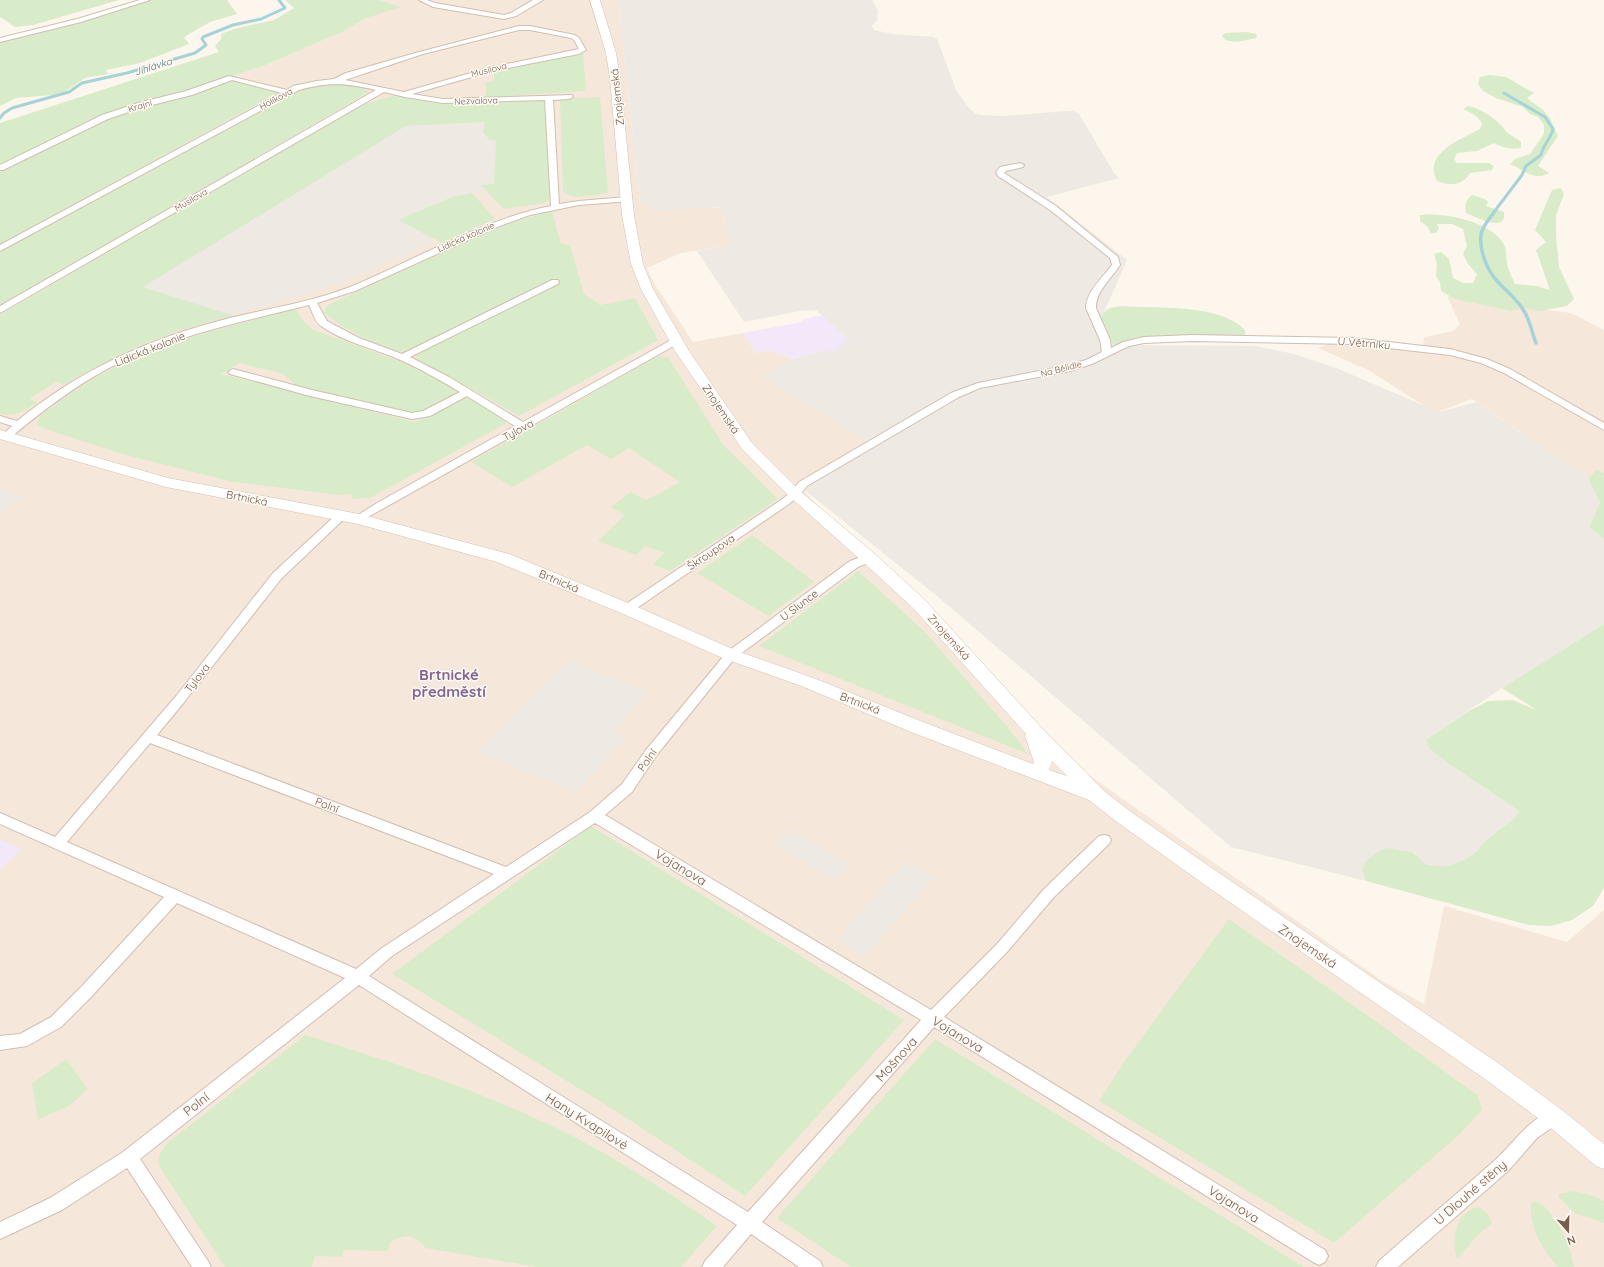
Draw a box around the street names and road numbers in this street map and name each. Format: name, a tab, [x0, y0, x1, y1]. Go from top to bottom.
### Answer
street label: Musilova	[470, 60, 508, 79]
street label: Znojemská	[607, 68, 627, 126]
street label: Holíkova	[257, 85, 294, 112]
street label: Nezvalova	[454, 94, 498, 107]
street label: Krajní	[127, 97, 153, 114]
street label: Musilova	[172, 186, 209, 213]
street label: Lidická kolonie	[436, 219, 496, 254]
street label: Lidická kolonie	[113, 329, 187, 369]
street label: U Větrníku	[1337, 334, 1391, 352]
street label: Na Bělidle	[1039, 358, 1083, 379]
street label: Znojemská	[699, 381, 743, 437]
street label: Tylova	[500, 416, 536, 444]
street label: Brtnická	[225, 487, 269, 509]
street label: Škroupova	[684, 531, 738, 573]
street label: Brtnická	[537, 566, 581, 596]
street label: U Slunce	[777, 586, 821, 624]
street label: Znojemská	[925, 611, 973, 663]
street label: Tylova	[181, 661, 213, 695]
street label: Brtnická	[838, 689, 882, 717]
street label: Polní	[634, 745, 660, 774]
street label: Polní	[313, 794, 341, 816]
street label: Vojanova	[652, 845, 710, 889]
street label: Znojemská	[1276, 921, 1340, 971]
street label: Vojanova	[929, 1012, 987, 1056]
street label: Mošnova	[872, 1033, 920, 1085]
street label: Polní	[180, 1089, 212, 1119]
street label: Hany Kvapilové	[543, 1089, 631, 1153]
street label: U Dlouhé stěny	[1430, 1156, 1510, 1228]
street label: Vojanova	[1205, 1182, 1263, 1226]

